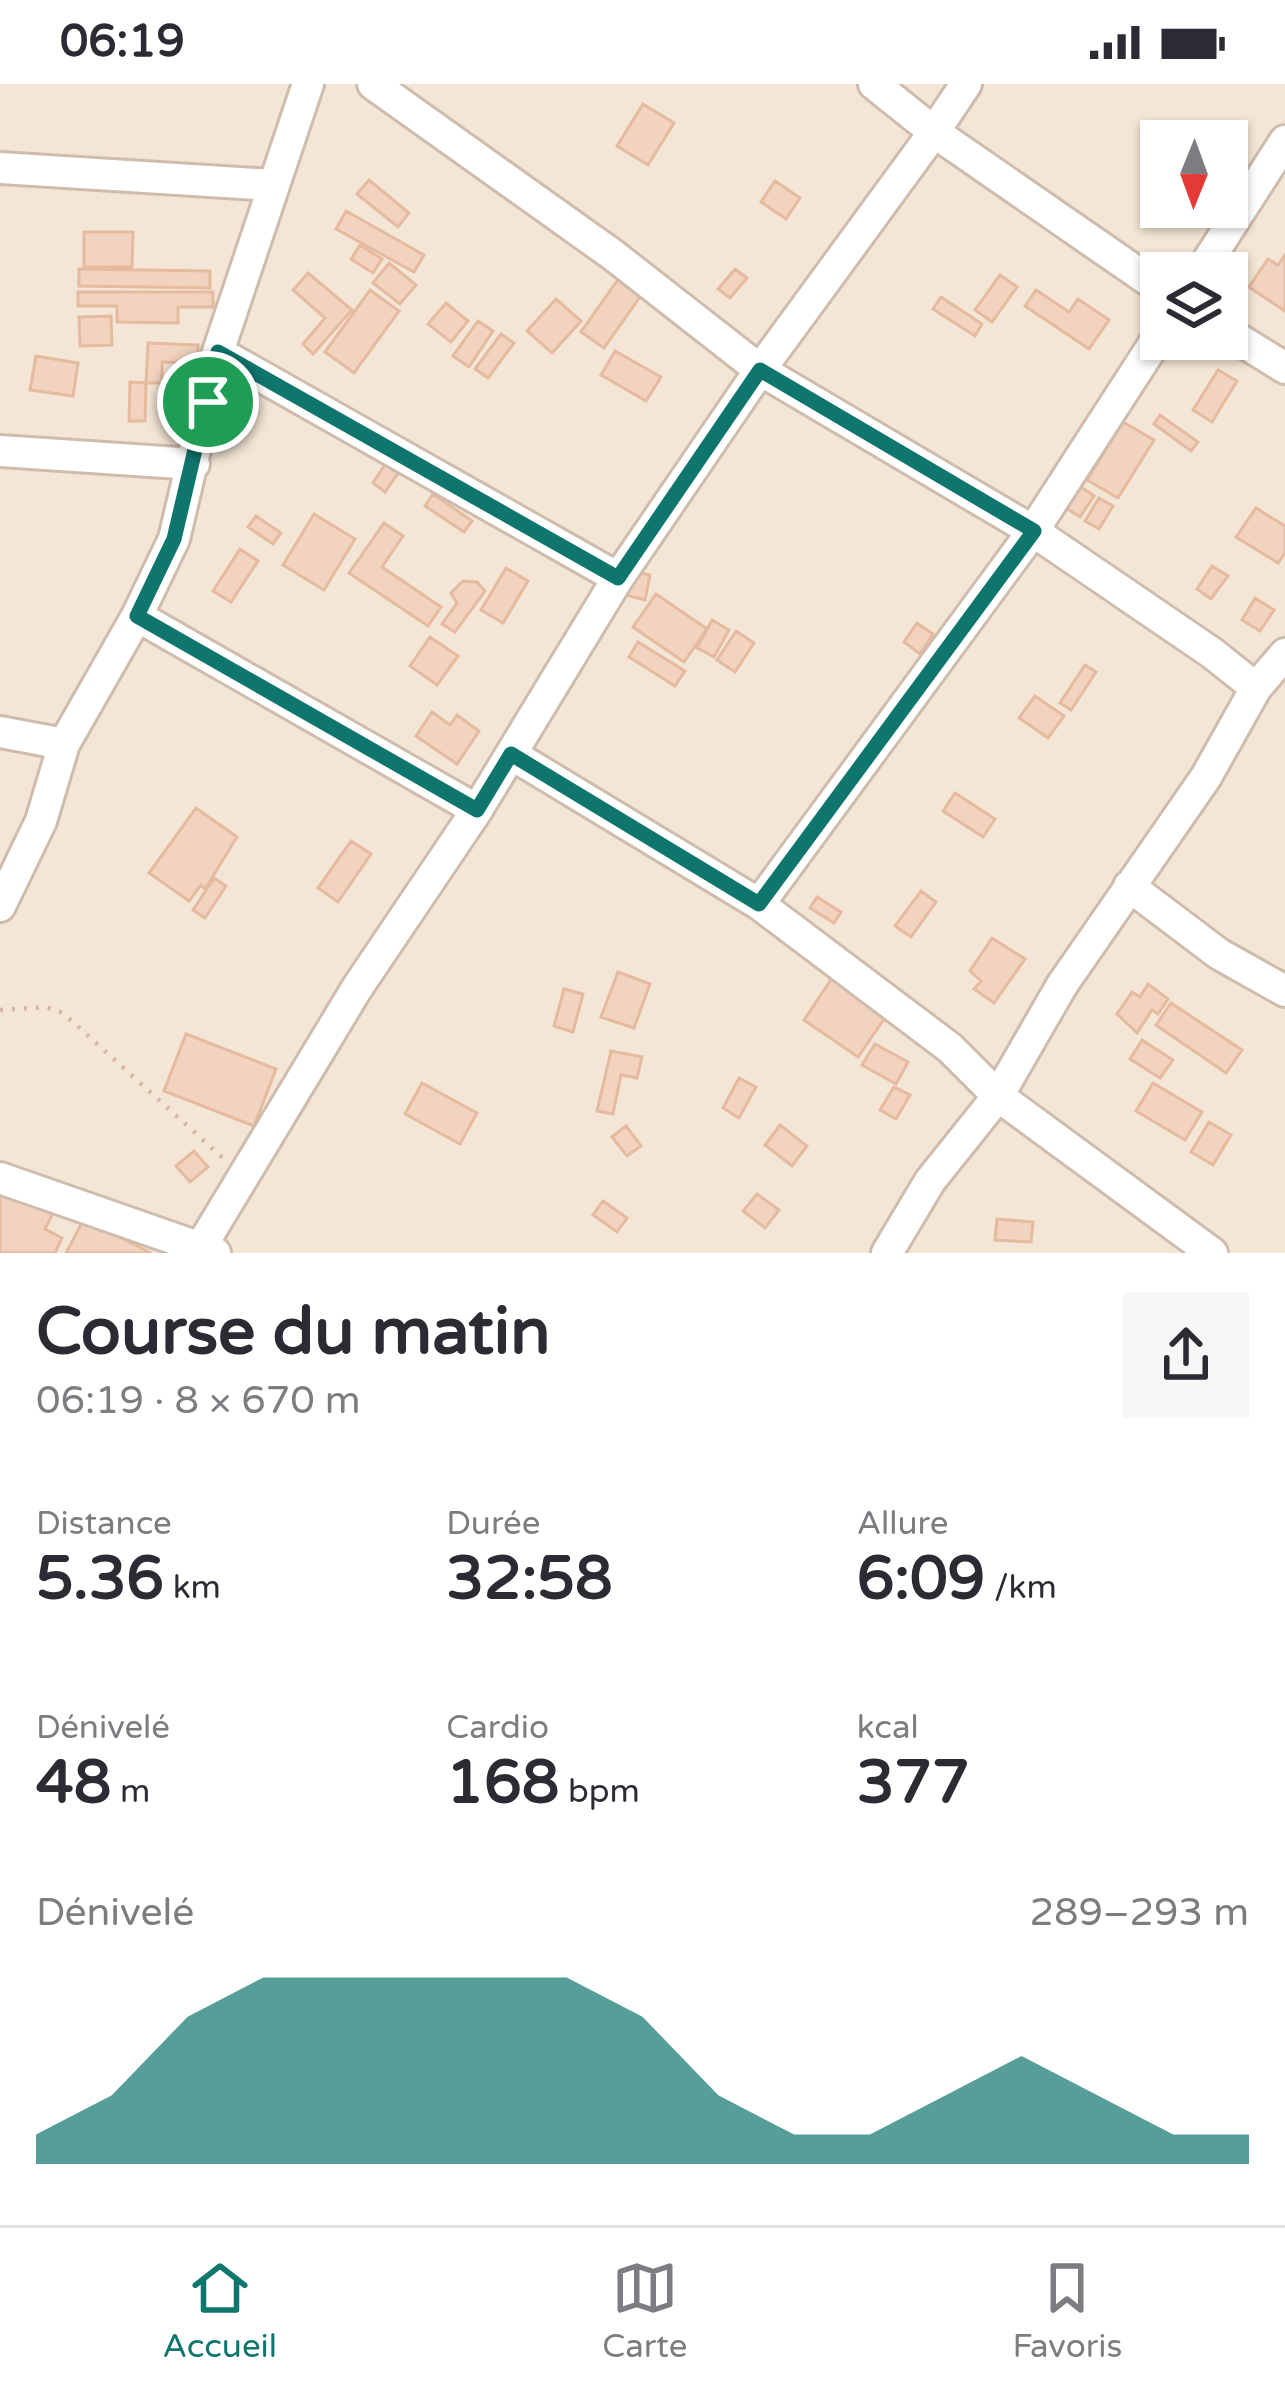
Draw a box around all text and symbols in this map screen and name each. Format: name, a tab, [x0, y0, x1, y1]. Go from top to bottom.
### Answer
text: 06:19	[60, 15, 185, 69]
north arrow	[1140, 120, 1248, 228]
map controls	[1140, 120, 1248, 360]
button: layers	[1140, 252, 1248, 360]
pin	[157, 351, 259, 453]
icon: arrive	[175, 369, 241, 435]
text: Course du matin	[36, 1292, 550, 1372]
button: share	[1123, 1292, 1249, 1418]
text: 06:19 · 8 × 670 m	[36, 1377, 361, 1424]
text: Distance	[36, 1504, 172, 1543]
text: Durée	[446, 1504, 540, 1543]
text: Allure	[857, 1504, 948, 1543]
text: 5.36	[36, 1543, 164, 1615]
text: 32:58	[446, 1543, 613, 1615]
text: 6:09	[857, 1543, 985, 1615]
text: km	[164, 1568, 221, 1607]
text: /km	[985, 1568, 1057, 1607]
text: Dénivelé	[36, 1708, 170, 1747]
text: Cardio	[446, 1708, 549, 1747]
text: kcal	[857, 1708, 919, 1747]
text: 48	[36, 1747, 111, 1819]
text: 168	[446, 1747, 559, 1819]
text: 377	[857, 1747, 970, 1819]
text: m	[111, 1772, 150, 1811]
text: bpm	[559, 1772, 640, 1811]
text: Dénivelé	[36, 1889, 194, 1936]
text: 289–293 m	[1029, 1889, 1249, 1936]
tab: Accueil	[163, 2255, 277, 2366]
tab: Carte	[602, 2255, 687, 2366]
tab: Favoris	[1013, 2255, 1122, 2366]

